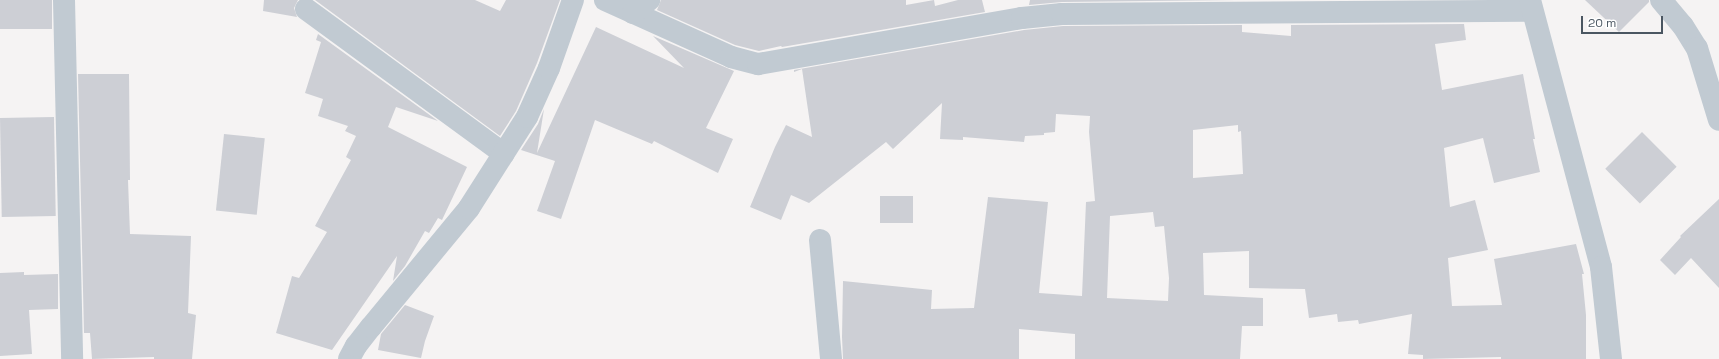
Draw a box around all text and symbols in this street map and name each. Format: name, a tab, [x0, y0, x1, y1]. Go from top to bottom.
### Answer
scale bar	[1583, 8, 1665, 34]
text: 20 m	[1588, 15, 1616, 31]

